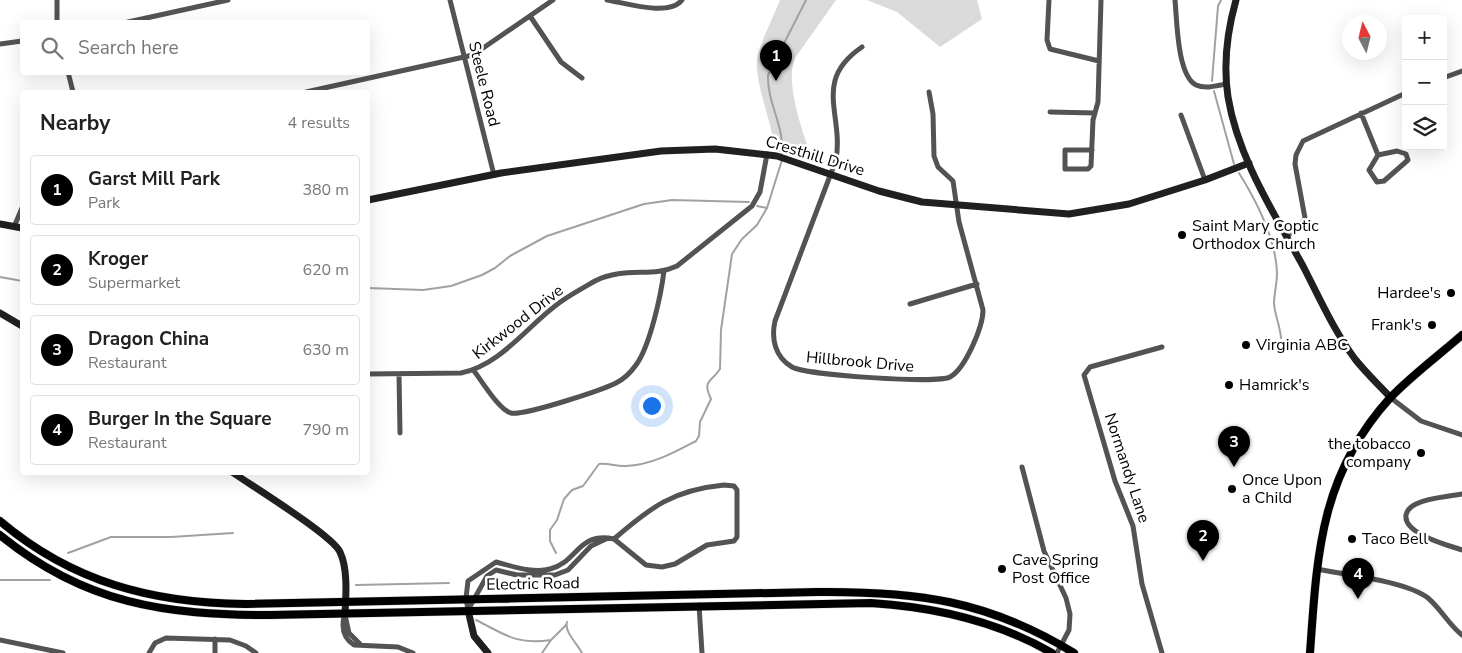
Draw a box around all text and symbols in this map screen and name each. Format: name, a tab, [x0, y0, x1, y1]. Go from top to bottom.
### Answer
north arrow	[1342, 15, 1387, 60]
map controls	[1402, 15, 1447, 150]
button: +	[1402, 15, 1447, 60]
search box	[20, 20, 370, 75]
icon: search	[38, 34, 66, 62]
text: Search here	[78, 35, 179, 61]
street label: Steele Road	[463, 39, 505, 129]
pin: 1	[760, 40, 792, 81]
button: −	[1402, 60, 1447, 105]
button: layers	[1402, 105, 1447, 150]
text: Nearby	[40, 109, 110, 137]
text: 4 results	[288, 112, 350, 134]
street label: Cresthill Drive	[763, 131, 867, 181]
text: Garst Mill Park	[88, 166, 220, 192]
text: 1	[52, 179, 62, 201]
text: 380 m	[302, 179, 349, 201]
text: Park	[88, 192, 120, 214]
place label: Saint Mary Coptic Orthodox Church	[1192, 215, 1319, 255]
marker: Saint Mary Coptic Orthodox Church	[1176, 229, 1188, 241]
text: Kroger	[88, 246, 148, 272]
text: 2	[52, 259, 62, 281]
text: 620 m	[302, 259, 349, 281]
text: Supermarket	[88, 272, 180, 294]
street label: Kirkwood Drive	[468, 280, 568, 364]
place label: Hardee's	[1377, 282, 1441, 304]
marker: Hardee's	[1445, 287, 1457, 299]
place label: Frank's	[1371, 314, 1422, 336]
marker: Frank's	[1426, 319, 1438, 331]
text: Dragon China	[88, 326, 209, 352]
place label: Virginia ABC	[1255, 334, 1348, 356]
text: 3	[52, 339, 62, 361]
text: 630 m	[302, 339, 349, 361]
marker: Virginia ABC	[1240, 339, 1252, 351]
street label: Hillbrook Drive	[805, 346, 915, 378]
text: Restaurant	[88, 352, 167, 374]
place label: Hamrick's	[1239, 374, 1309, 396]
marker: Hamrick's	[1223, 379, 1235, 391]
your location	[639, 393, 665, 419]
text: Burger In the Square	[88, 406, 272, 432]
street label: Normandy Lane	[1099, 410, 1155, 526]
text: 4	[52, 419, 62, 441]
text: 790 m	[302, 419, 349, 441]
pin: 3	[1218, 426, 1250, 467]
text: Restaurant	[88, 432, 167, 454]
place label: the tobacco company	[1328, 433, 1412, 473]
marker: the tobacco company	[1415, 447, 1427, 459]
place label: Once Upon a Child	[1242, 469, 1322, 509]
marker: Once Upon a Child	[1226, 483, 1238, 495]
pin: 2	[1187, 520, 1219, 561]
place label: Taco Bell	[1362, 528, 1428, 550]
marker: Taco Bell	[1346, 533, 1358, 545]
place label: Cave Spring Post Office	[1012, 549, 1099, 589]
pin: 4	[1342, 558, 1374, 599]
marker: Cave Spring Post Office	[996, 563, 1008, 575]
street label: Electric Road	[486, 572, 580, 596]

